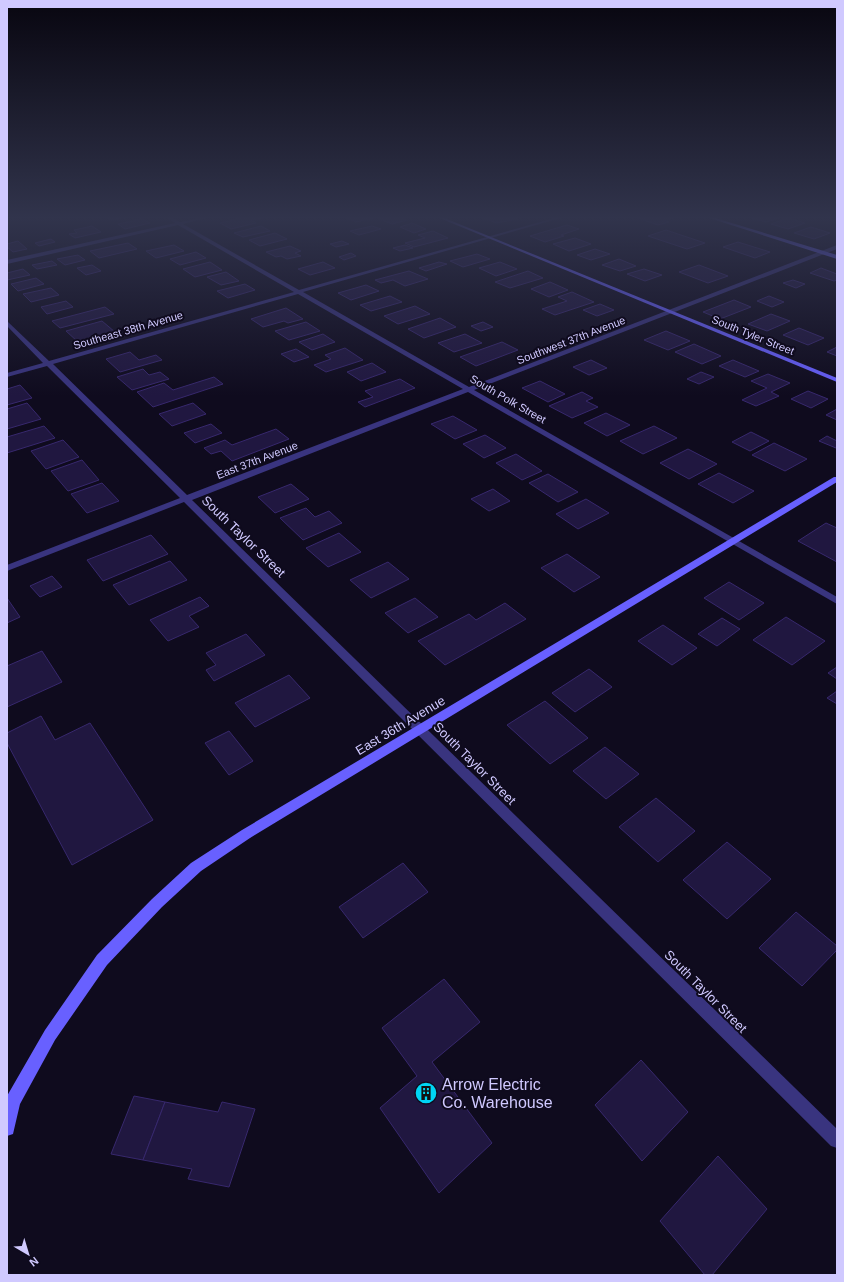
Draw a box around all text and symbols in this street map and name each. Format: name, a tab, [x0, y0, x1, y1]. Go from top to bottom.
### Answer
street label: Southeast 38th Avenue	[72, 309, 184, 351]
street label: South Tyler Street	[710, 313, 796, 357]
street label: Southwest 37th Avenue	[515, 314, 627, 366]
street label: South Polk Street	[468, 372, 548, 426]
street label: East 37th Avenue	[215, 439, 299, 481]
street label: South Taylor Street	[199, 493, 289, 580]
street label: East 36th Avenue	[353, 693, 448, 758]
street label: South Taylor Street	[430, 719, 519, 808]
street label: South Taylor Street	[661, 947, 750, 1036]
place label: Arrow Electric Co. Warehouse	[442, 1076, 553, 1111]
building icon: Arrow Electric Co. Warehouse	[413, 1080, 439, 1106]
north arrow	[8, 1234, 48, 1274]
text: N	[27, 1255, 41, 1269]

